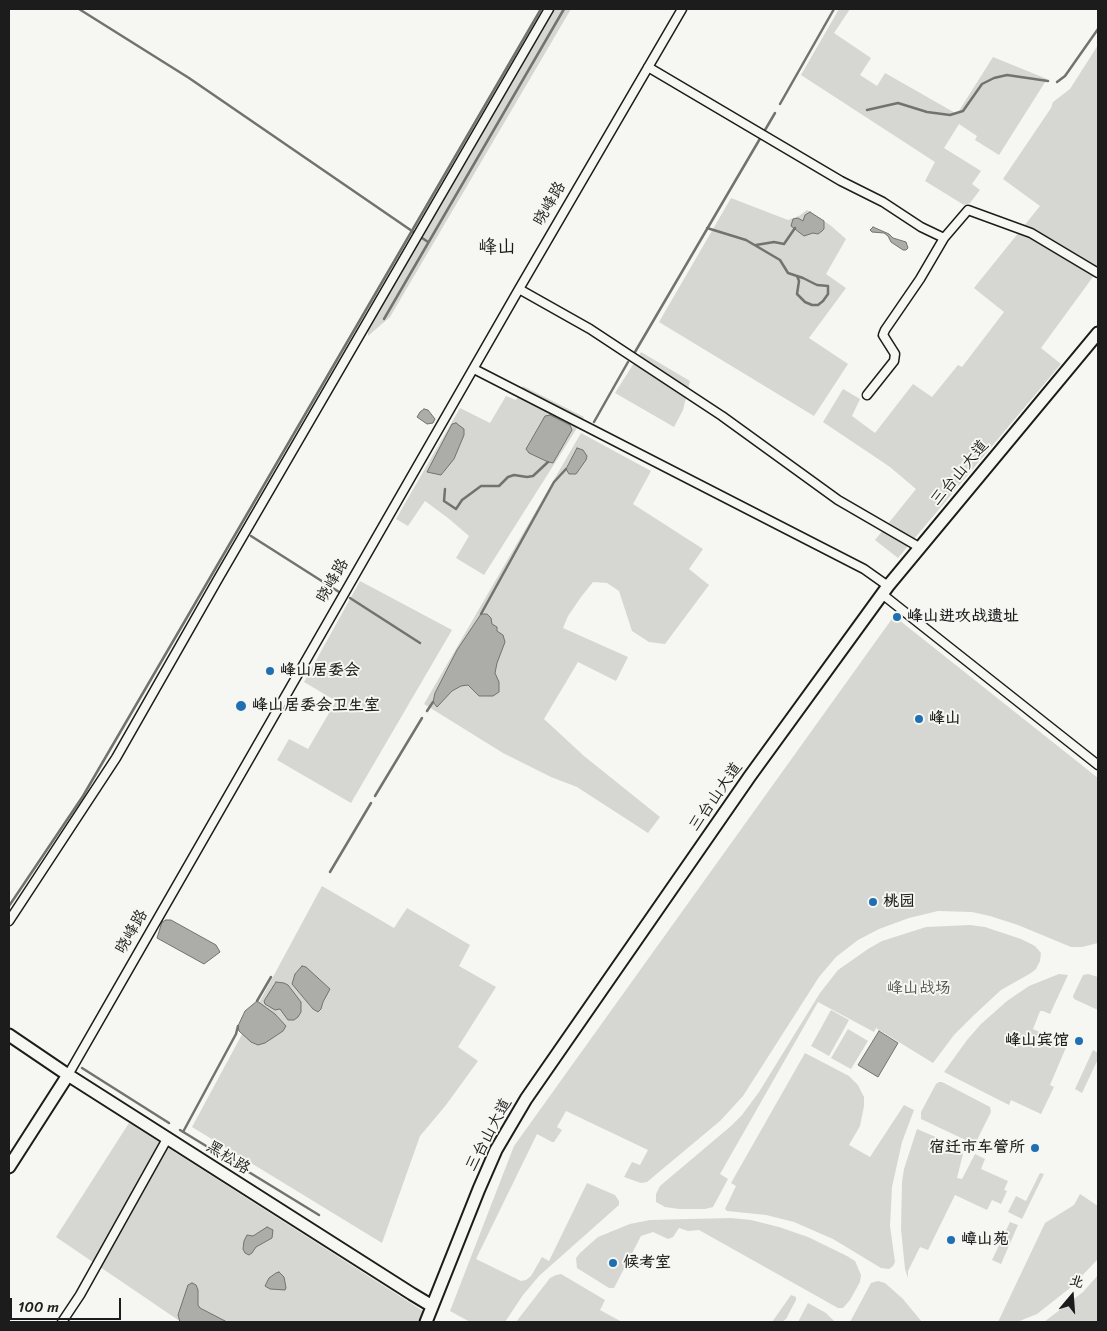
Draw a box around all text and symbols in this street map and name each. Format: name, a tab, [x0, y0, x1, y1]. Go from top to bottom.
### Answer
street label: 晓峰路	[530, 178, 570, 230]
district label: 峰山	[478, 237, 516, 259]
street label: 三台山大道	[927, 436, 993, 510]
street label: 晓峰路	[313, 555, 353, 607]
place label: 峰山进攻战遗址	[907, 607, 1019, 627]
marker: 峰山进攻战遗址	[891, 611, 903, 623]
place label: 峰山居委会	[280, 661, 360, 681]
marker: 峰山居委会	[264, 665, 276, 677]
place label: 峰山居委会卫生室	[252, 696, 380, 716]
marker: 峰山居委会卫生室	[234, 699, 248, 713]
place label: 峰山	[929, 709, 961, 729]
marker: 峰山	[913, 713, 925, 725]
street label: 三台山大道	[685, 759, 747, 835]
place label: 桃园	[883, 892, 915, 912]
marker: 桃园	[867, 896, 879, 908]
street label: 晓峰路	[112, 906, 152, 958]
park label: 峰山战场	[887, 979, 951, 999]
place label: 峰山宾馆	[1005, 1031, 1069, 1051]
marker: 峰山宾馆	[1073, 1035, 1085, 1047]
street label: 三台山大道	[462, 1095, 516, 1175]
street label: 黑松路	[203, 1137, 253, 1179]
place label: 宿迁市车管所	[929, 1138, 1025, 1158]
marker: 宿迁市车管所	[1029, 1142, 1041, 1154]
place label: 嶂山苑	[961, 1230, 1009, 1250]
marker: 嶂山苑	[945, 1234, 957, 1246]
place label: 候考室	[623, 1253, 671, 1273]
marker: 候考室	[607, 1257, 619, 1269]
text: 北	[1066, 1267, 1087, 1295]
north arrow	[1047, 1271, 1097, 1321]
scale bar	[12, 1288, 124, 1320]
text: 100 m	[18, 1294, 59, 1320]

